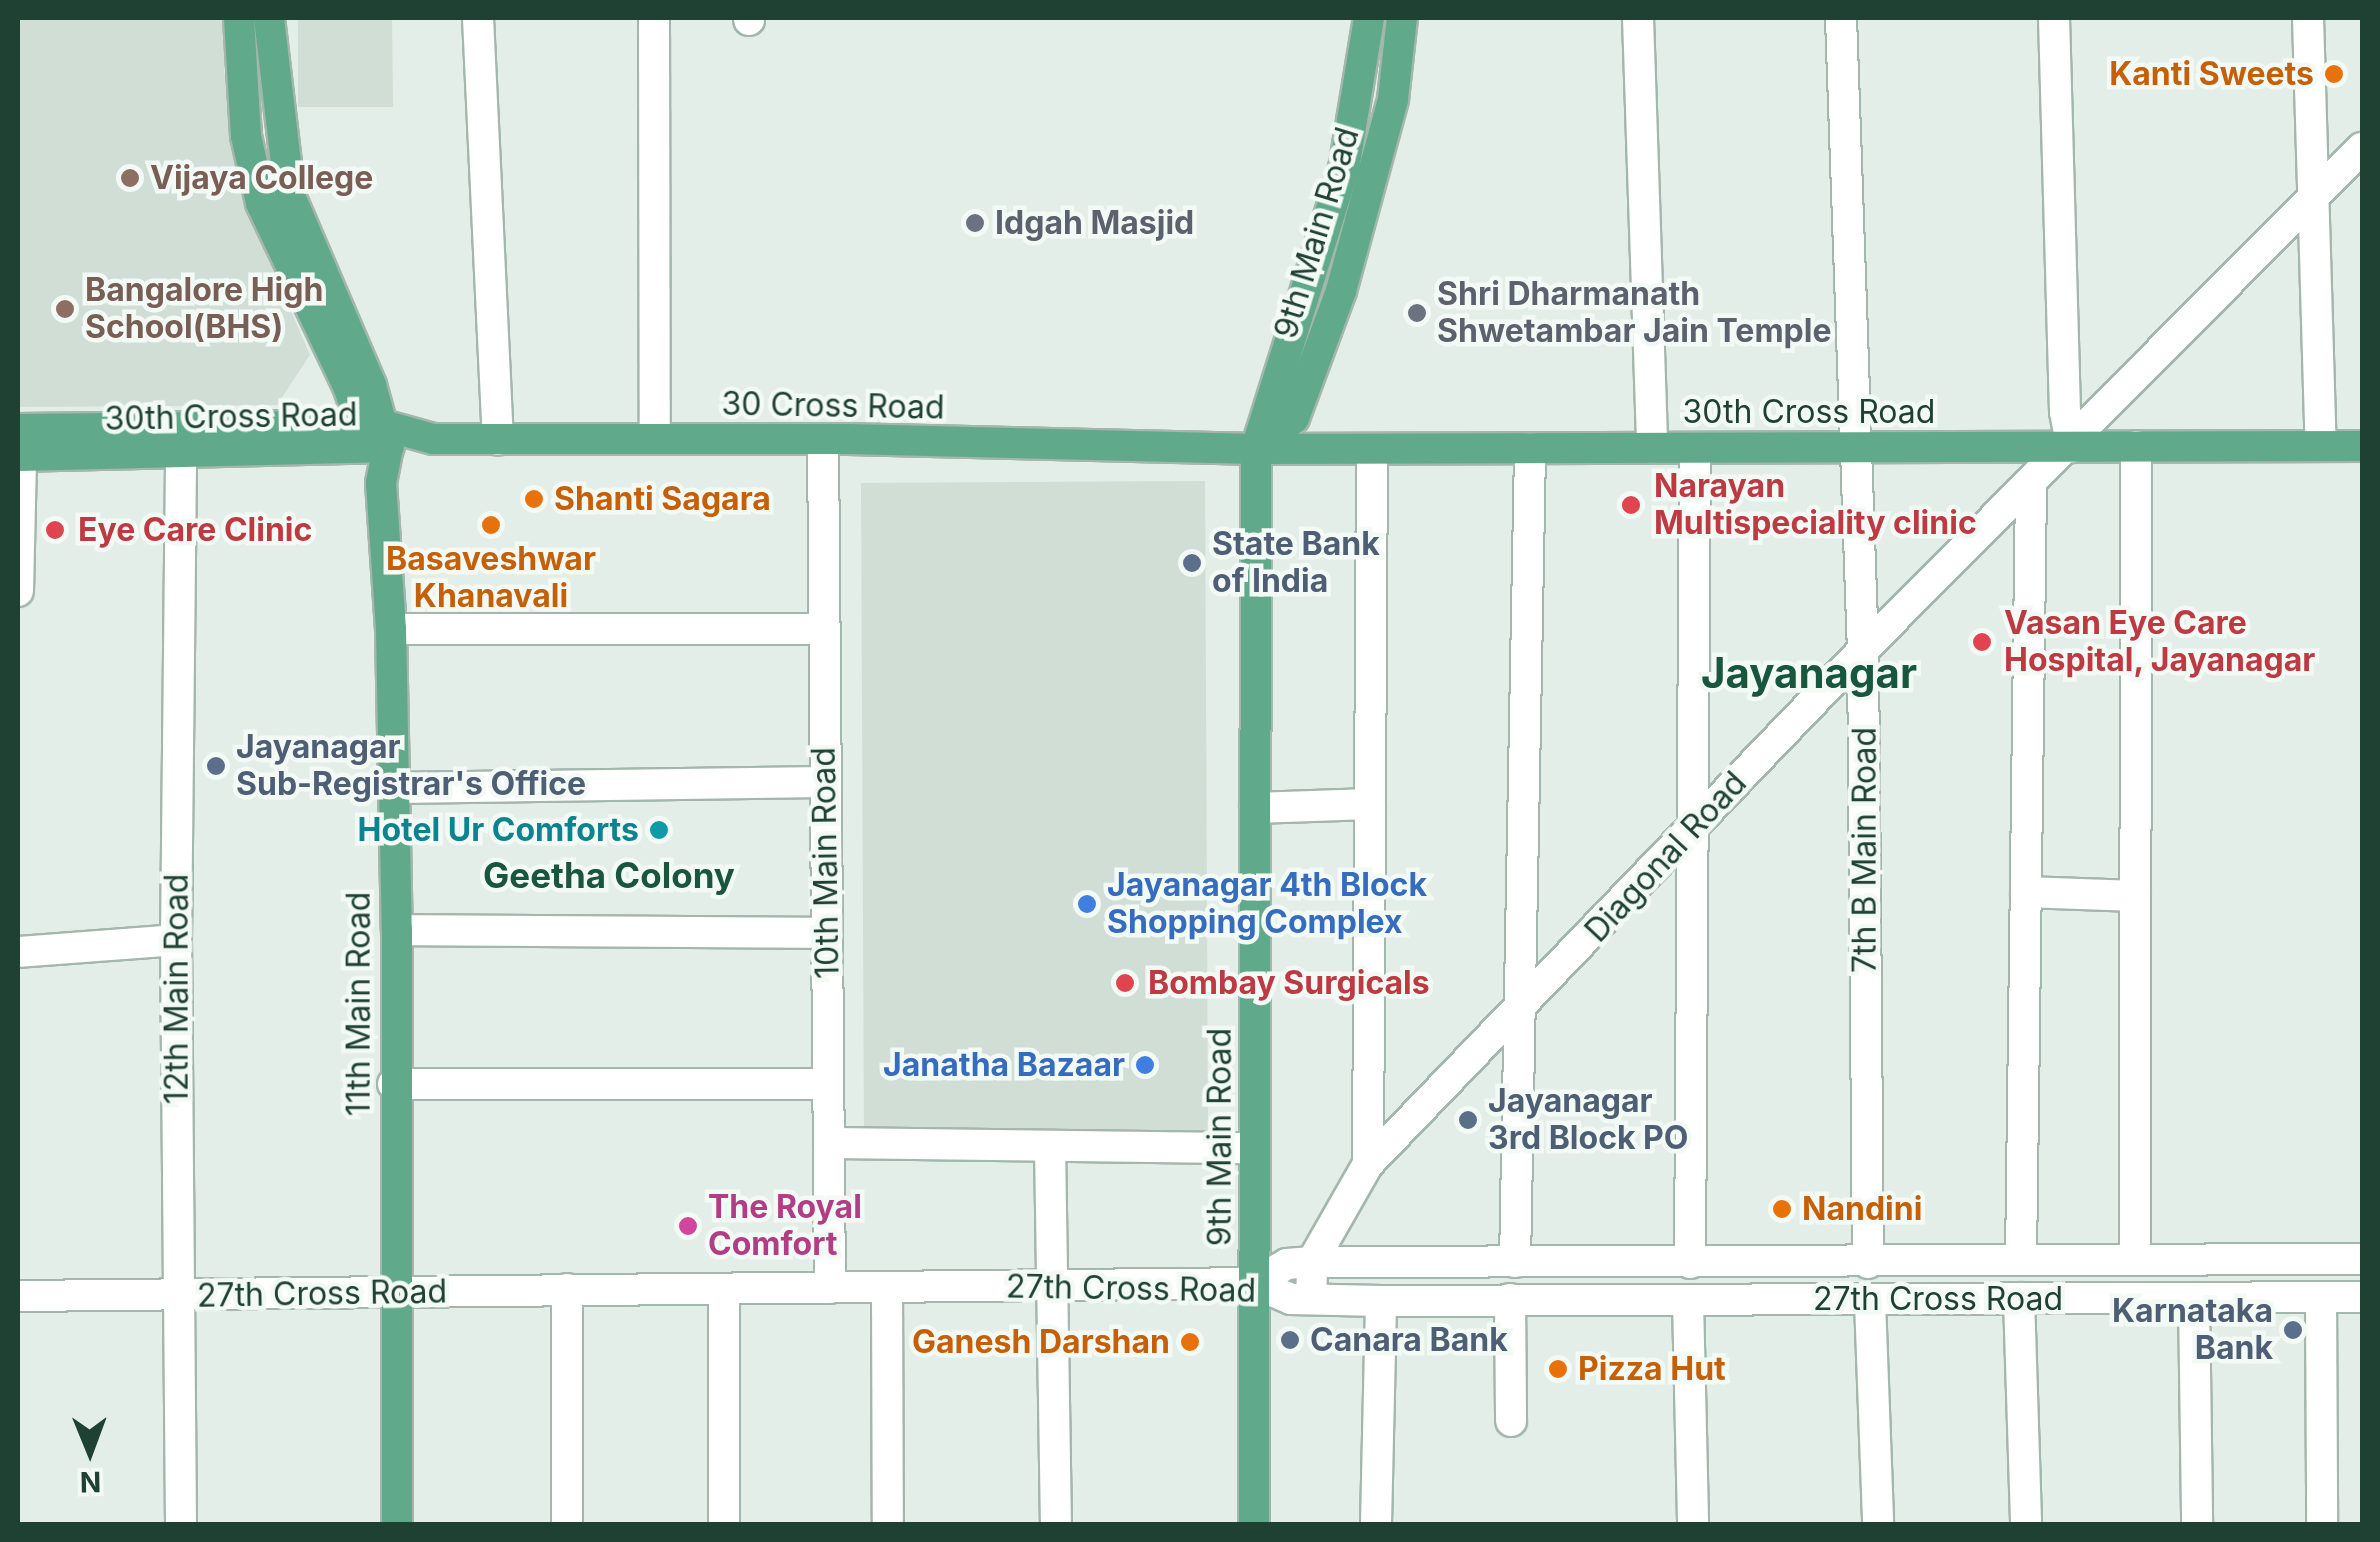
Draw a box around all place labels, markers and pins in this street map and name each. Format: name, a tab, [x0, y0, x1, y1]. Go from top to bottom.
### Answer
place label: Kanti Sweets	[2109, 55, 2314, 93]
marker: Kanti Sweets	[2323, 63, 2345, 85]
place label: Vijaya College	[150, 159, 373, 197]
marker: Vijaya College	[119, 167, 141, 189]
place label: Idgah Masjid	[995, 204, 1194, 242]
marker: Idgah Masjid	[964, 212, 986, 234]
place label: Bangalore High School(BHS)	[85, 272, 323, 347]
place label: Shri Dharmanath Shwetambar Jain Temple	[1437, 276, 1832, 351]
marker: Bangalore High School(BHS)	[54, 298, 76, 320]
marker: Shri Dharmanath Shwetambar Jain Temple	[1406, 302, 1428, 324]
place label: Narayan Multispeciality clinic	[1654, 468, 1977, 543]
place label: Shanti Sagara	[554, 480, 771, 518]
marker: Shanti Sagara	[523, 488, 545, 510]
marker: Narayan Multispeciality clinic	[1618, 492, 1644, 518]
place label: Eye Care Clinic	[78, 511, 312, 549]
marker: Basaveshwar Khanavali	[480, 514, 502, 536]
marker: Eye Care Clinic	[42, 517, 68, 543]
place label: State Bank of India	[1212, 526, 1380, 601]
place label: Basaveshwar Khanavali	[386, 541, 596, 616]
marker: State Bank of India	[1181, 552, 1203, 574]
place label: Vasan Eye Care Hospital, Jayanagar	[2004, 605, 2316, 680]
marker: Vasan Eye Care Hospital, Jayanagar	[1969, 629, 1995, 655]
place label: Jayanagar Sub-Registrar's Office	[236, 729, 586, 804]
marker: Jayanagar Sub-Registrar's Office	[205, 755, 227, 777]
place label: Hotel Ur Comforts	[357, 811, 639, 849]
marker: Hotel Ur Comforts	[648, 819, 670, 841]
place label: Jayanagar 4th Block Shopping Complex	[1107, 867, 1427, 942]
marker: Jayanagar 4th Block Shopping Complex	[1076, 893, 1098, 915]
place label: Bombay Surgicals	[1148, 964, 1430, 1002]
marker: Bombay Surgicals	[1112, 970, 1138, 996]
place label: Janatha Bazaar	[883, 1046, 1125, 1084]
marker: Janatha Bazaar	[1134, 1054, 1156, 1076]
place label: Jayanagar 3rd Block PO	[1488, 1083, 1688, 1158]
marker: Jayanagar 3rd Block PO	[1457, 1109, 1479, 1131]
place label: The Royal Comfort	[708, 1189, 862, 1264]
place label: Nandini	[1802, 1190, 1922, 1228]
marker: Nandini	[1771, 1198, 1793, 1220]
marker: The Royal Comfort	[677, 1215, 699, 1237]
place label: Karnataka Bank	[2112, 1293, 2273, 1368]
marker: Karnataka Bank	[2282, 1319, 2304, 1341]
place label: Canara Bank	[1310, 1321, 1508, 1359]
place label: Ganesh Darshan	[912, 1323, 1170, 1361]
marker: Canara Bank	[1279, 1329, 1301, 1351]
marker: Ganesh Darshan	[1179, 1331, 1201, 1353]
place label: Pizza Hut	[1578, 1350, 1726, 1388]
marker: Pizza Hut	[1547, 1358, 1569, 1380]

